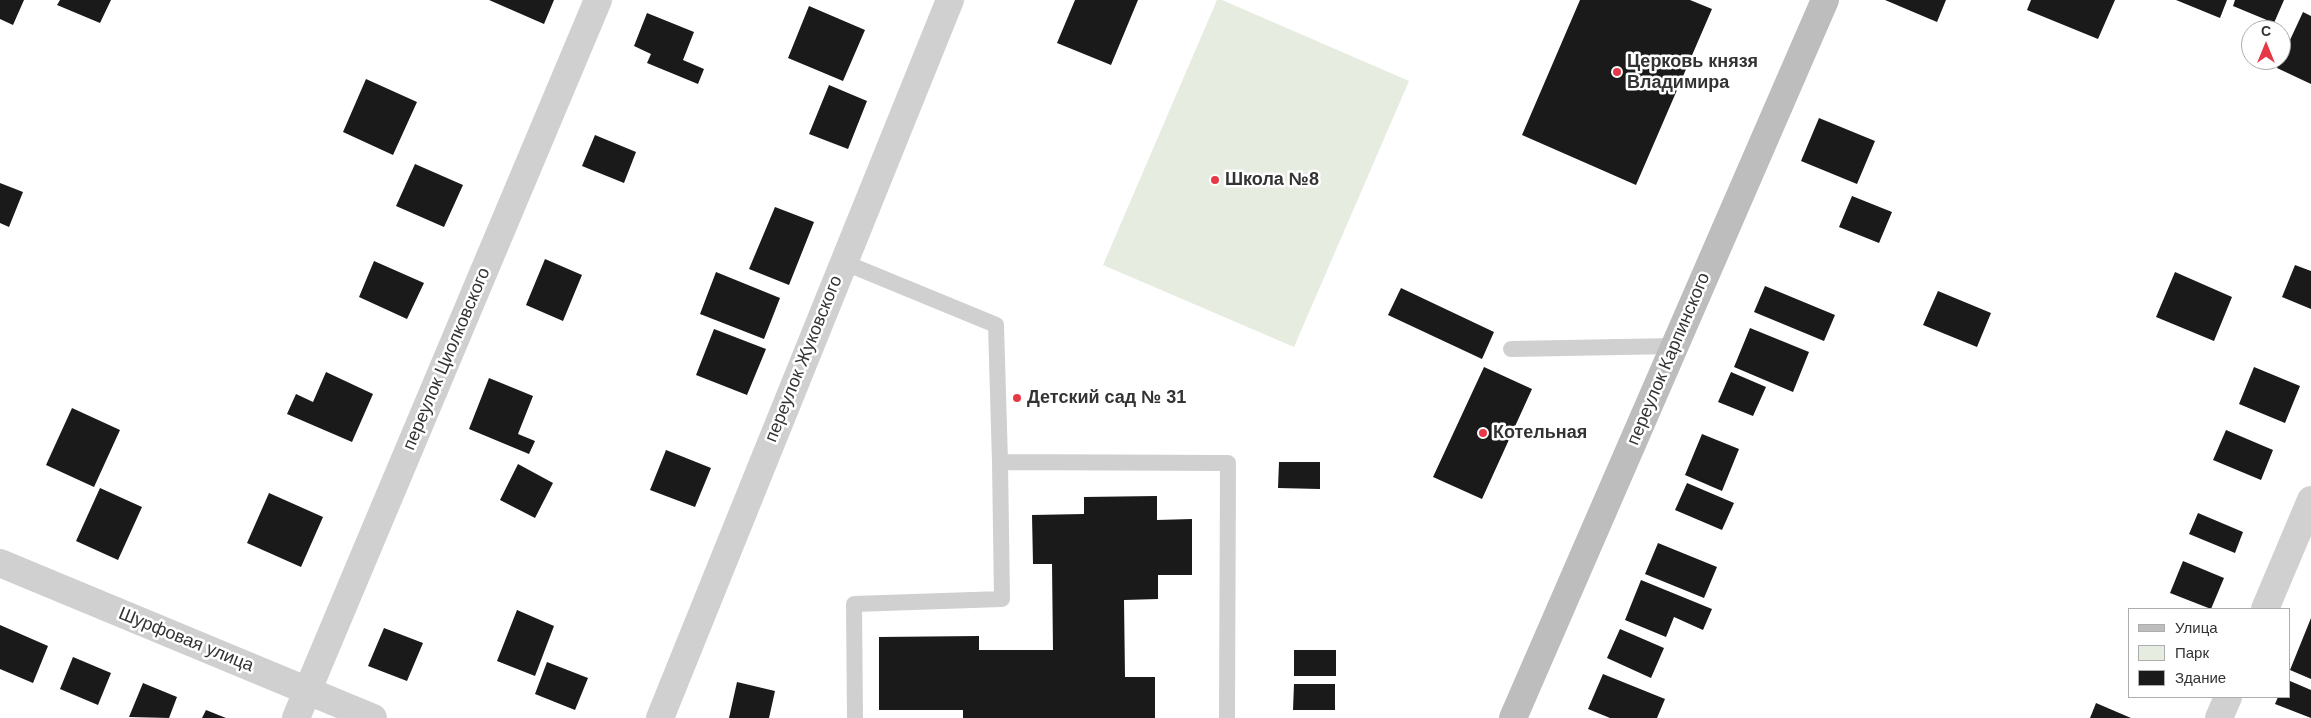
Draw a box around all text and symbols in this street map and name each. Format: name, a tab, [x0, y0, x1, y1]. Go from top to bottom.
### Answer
north arrow	[2241, 20, 2291, 70]
text: С	[2261, 23, 2271, 39]
place label: Церковь князя Владимира	[1627, 51, 1758, 94]
marker: Церковь князя Владимира	[1611, 66, 1623, 78]
place label: Школа №8	[1225, 169, 1319, 191]
marker: Школа №8	[1209, 174, 1221, 186]
street label: переулок Циолковского	[399, 265, 495, 453]
street label: переулок Карпинского	[1623, 269, 1715, 449]
street label: переулок Жуковского	[761, 272, 847, 446]
place label: Детский сад № 31	[1027, 387, 1186, 409]
marker: Детский сад № 31	[1011, 392, 1023, 404]
place label: Котельная	[1493, 422, 1587, 444]
marker: Котельная	[1477, 427, 1489, 439]
street label: Шурфовая улица	[115, 603, 257, 677]
legend	[2128, 608, 2291, 698]
text: Улица	[2175, 619, 2218, 636]
text: Парк	[2175, 644, 2209, 661]
text: Здание	[2175, 669, 2226, 686]

